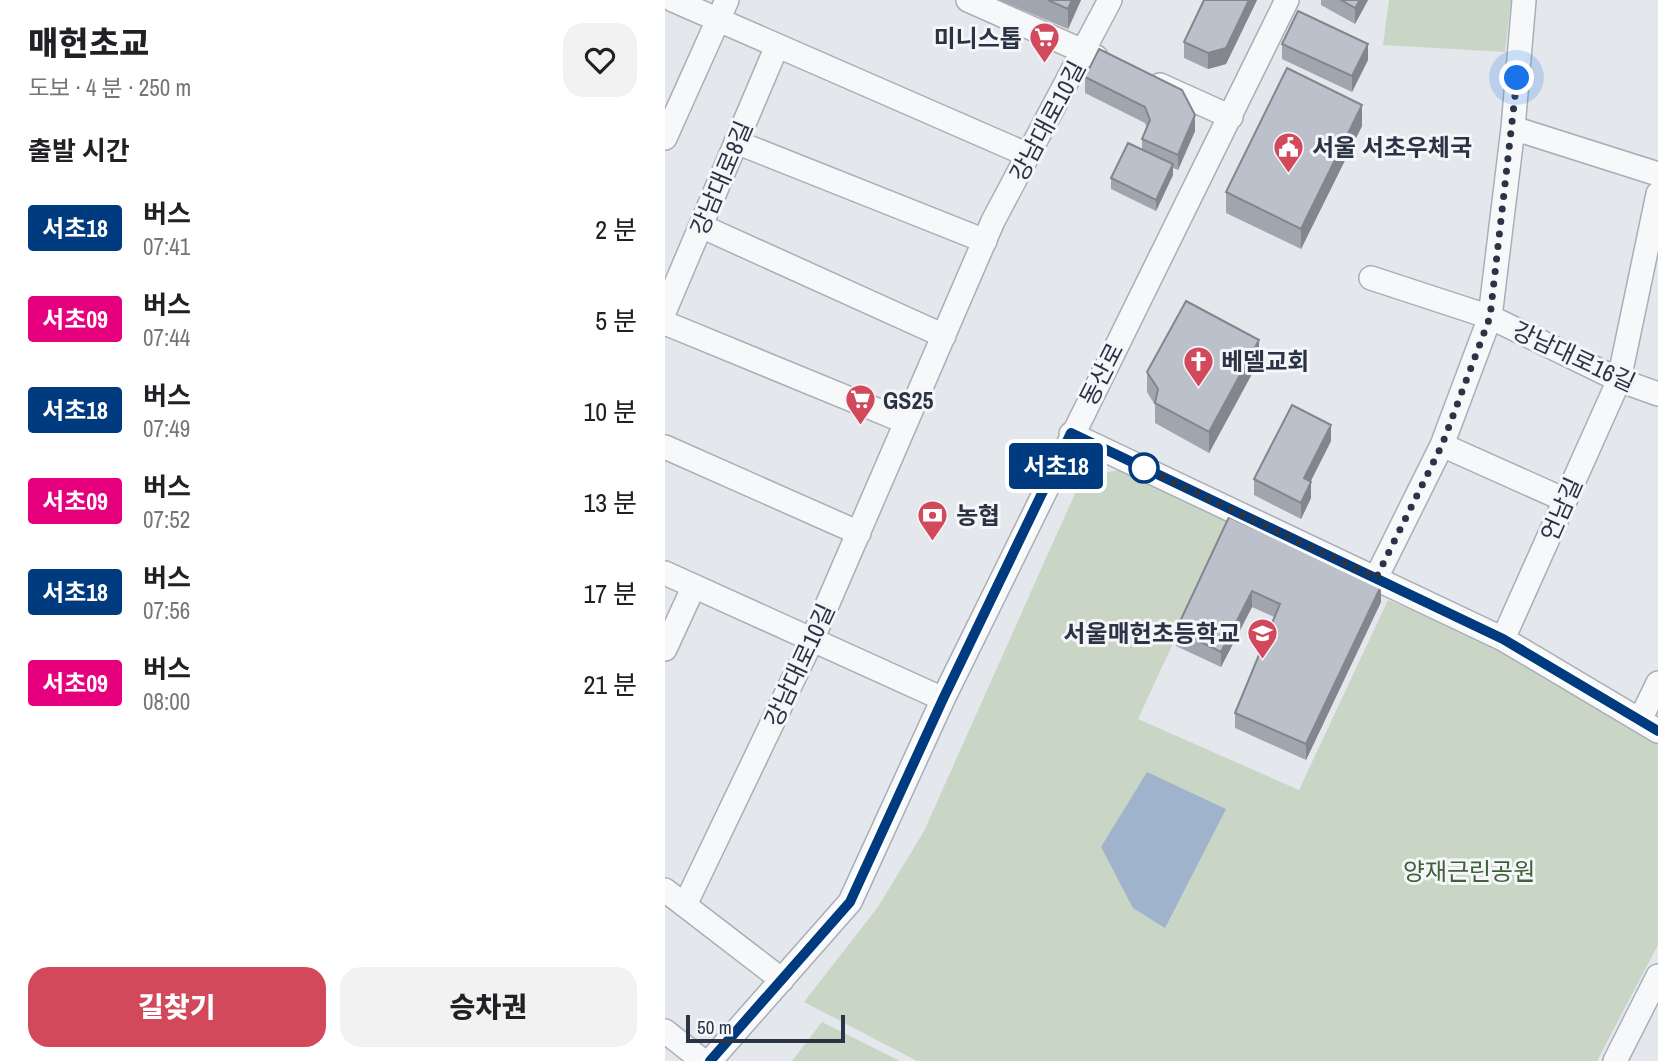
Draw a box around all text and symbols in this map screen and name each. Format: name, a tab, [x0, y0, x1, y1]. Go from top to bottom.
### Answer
text: 매헌초교	[28, 21, 149, 65]
supermarket icon: 미니스톱	[1028, 21, 1062, 65]
place label: 미니스톱	[934, 22, 1022, 54]
button: heart	[563, 23, 637, 97]
street label: 강남대로10길	[1002, 55, 1092, 187]
your location	[1499, 60, 1534, 95]
text: 도보 · 4 분 · 250 m	[28, 72, 191, 103]
street label: 강남대로8길	[683, 116, 759, 240]
public building icon: 서울 서초우체국	[1272, 130, 1306, 174]
place label: 서울 서초우체국	[1312, 131, 1472, 163]
text: 출발 시간	[28, 133, 130, 168]
text: 버스	[143, 196, 191, 231]
text: 서초18	[42, 212, 108, 244]
text: 2 분	[595, 212, 637, 247]
text: 07:41	[143, 231, 190, 262]
text: 버스	[143, 287, 191, 322]
text: 서초09	[42, 303, 108, 335]
text: 5 분	[595, 303, 637, 338]
street label: 강남대로16길	[1507, 314, 1641, 398]
text: 07:44	[143, 322, 190, 353]
street label: 동산로	[1072, 337, 1130, 411]
church icon: 베델교회	[1181, 344, 1215, 388]
place label: 베델교회	[1221, 345, 1309, 377]
text: 버스	[143, 378, 191, 413]
supermarket icon: GS25	[843, 383, 877, 427]
place label: GS25	[883, 384, 933, 416]
text: 서초18	[42, 394, 108, 426]
text: 10 분	[583, 394, 637, 429]
text: 07:49	[143, 413, 190, 444]
line badge: 서초18	[1007, 443, 1105, 489]
text: 서초18	[1023, 450, 1089, 482]
unlabelled marker	[1129, 453, 1159, 483]
text: 버스	[143, 469, 191, 504]
street label: 언남길	[1533, 472, 1589, 546]
text: 서초09	[42, 485, 108, 517]
text: 13 분	[583, 485, 637, 520]
bank icon: 농협	[916, 498, 950, 542]
place label: 농협	[956, 499, 1000, 531]
text: 07:52	[143, 504, 190, 535]
text: 버스	[143, 560, 191, 595]
text: 서초18	[42, 576, 108, 608]
text: 17 분	[583, 576, 637, 611]
text: 07:56	[143, 595, 190, 626]
street label: 강남대로10길	[757, 598, 841, 732]
school or university icon: 서울매헌초등학교	[1246, 616, 1280, 660]
place label: 서울매헌초등학교	[1063, 617, 1240, 649]
text: 버스	[143, 651, 191, 686]
text: 서초09	[42, 667, 108, 699]
text: 21 분	[583, 667, 637, 702]
text: 08:00	[143, 686, 190, 717]
park label: 양재근린공원	[1403, 855, 1535, 887]
button: 길찾기	[28, 967, 326, 1047]
button: 승차권	[340, 967, 637, 1047]
scale bar	[686, 1012, 845, 1044]
text: 50 m	[697, 1014, 732, 1040]

